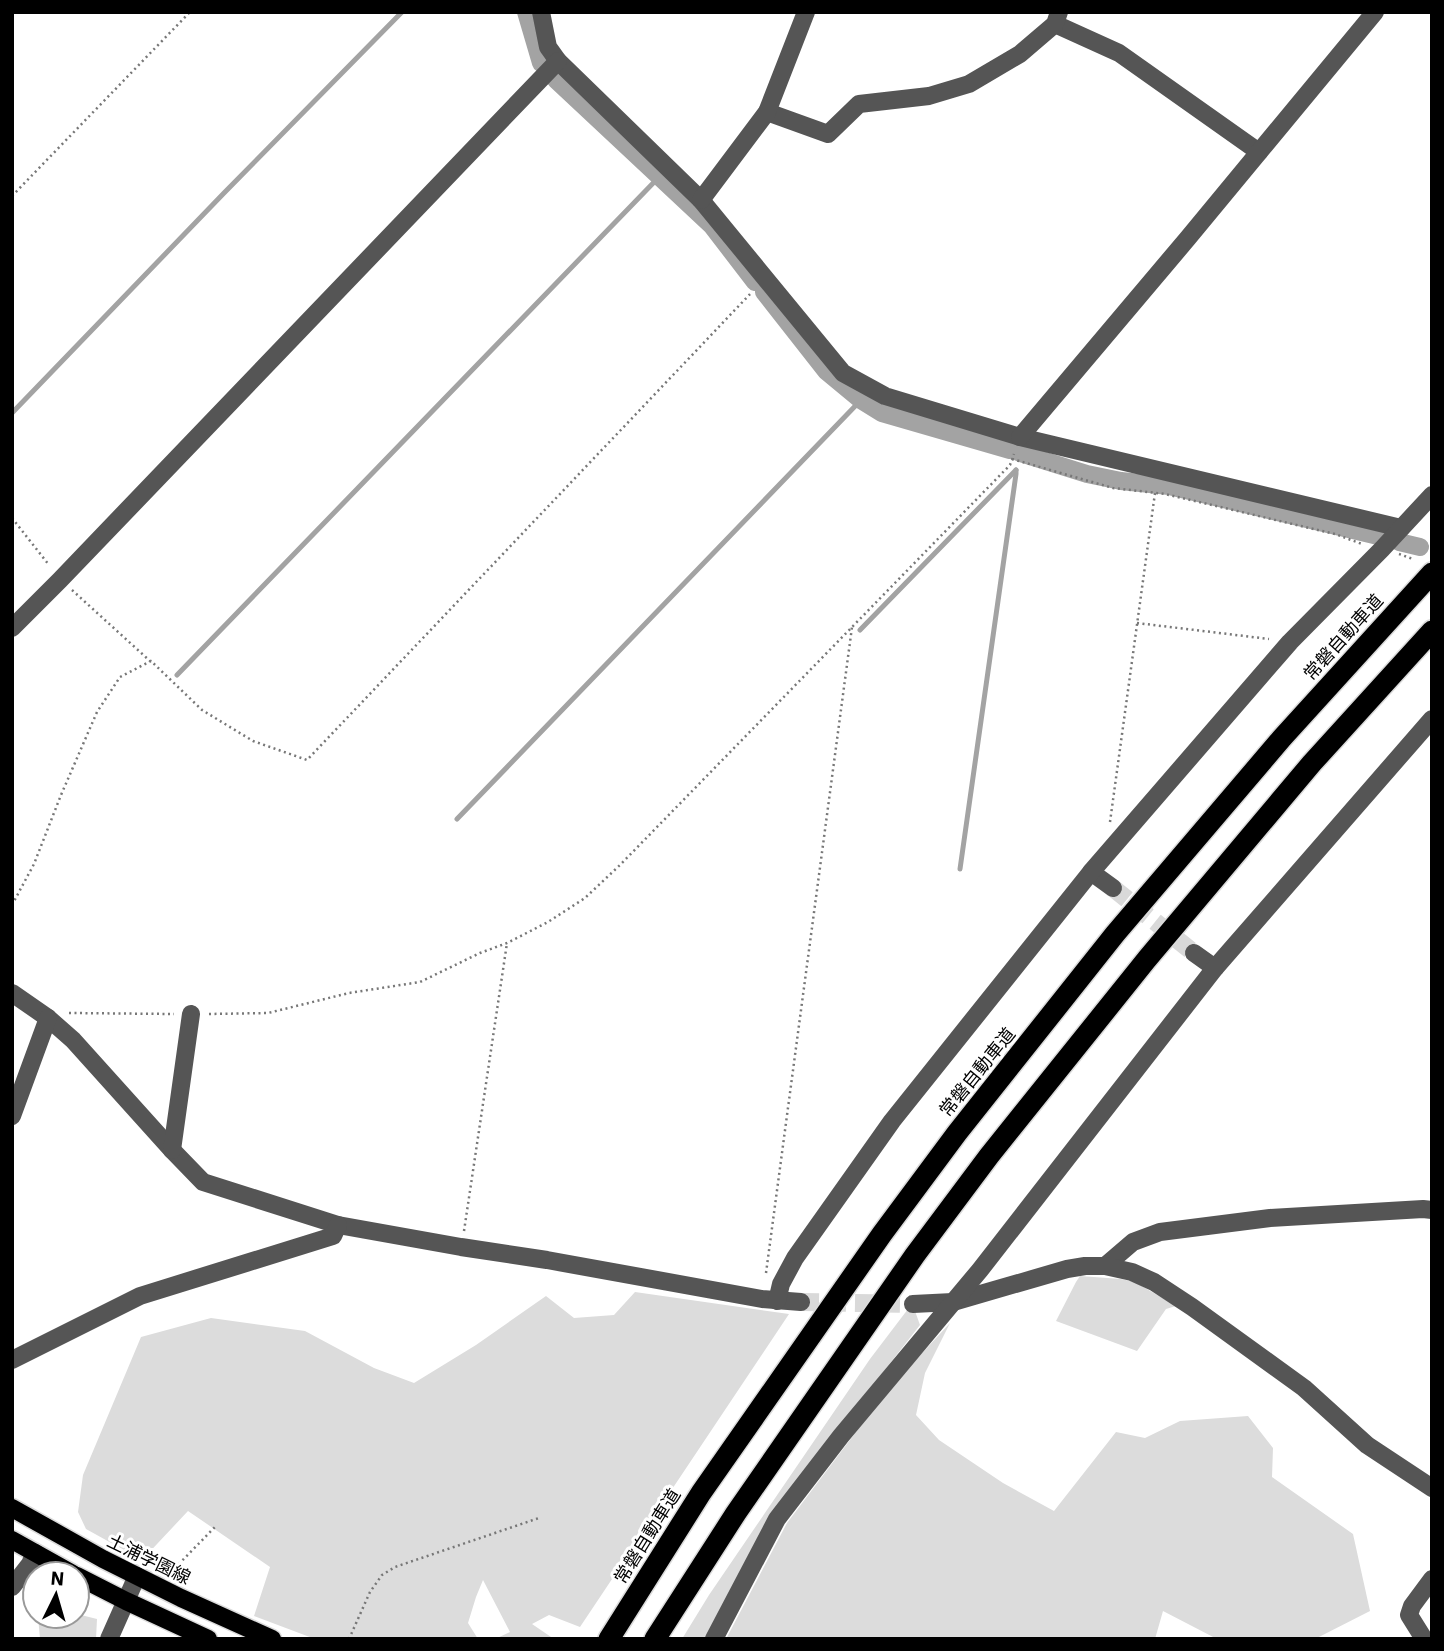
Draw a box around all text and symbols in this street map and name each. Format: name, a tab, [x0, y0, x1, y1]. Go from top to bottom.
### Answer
street label: 常磐自動車道	[1298, 589, 1388, 685]
street label: 常磐自動車道	[934, 1023, 1020, 1121]
street label: 常磐自動車道	[609, 1484, 685, 1588]
street label: 土浦学園線	[104, 1529, 194, 1589]
north arrow	[21, 1560, 91, 1630]
text: N	[50, 1566, 65, 1591]

